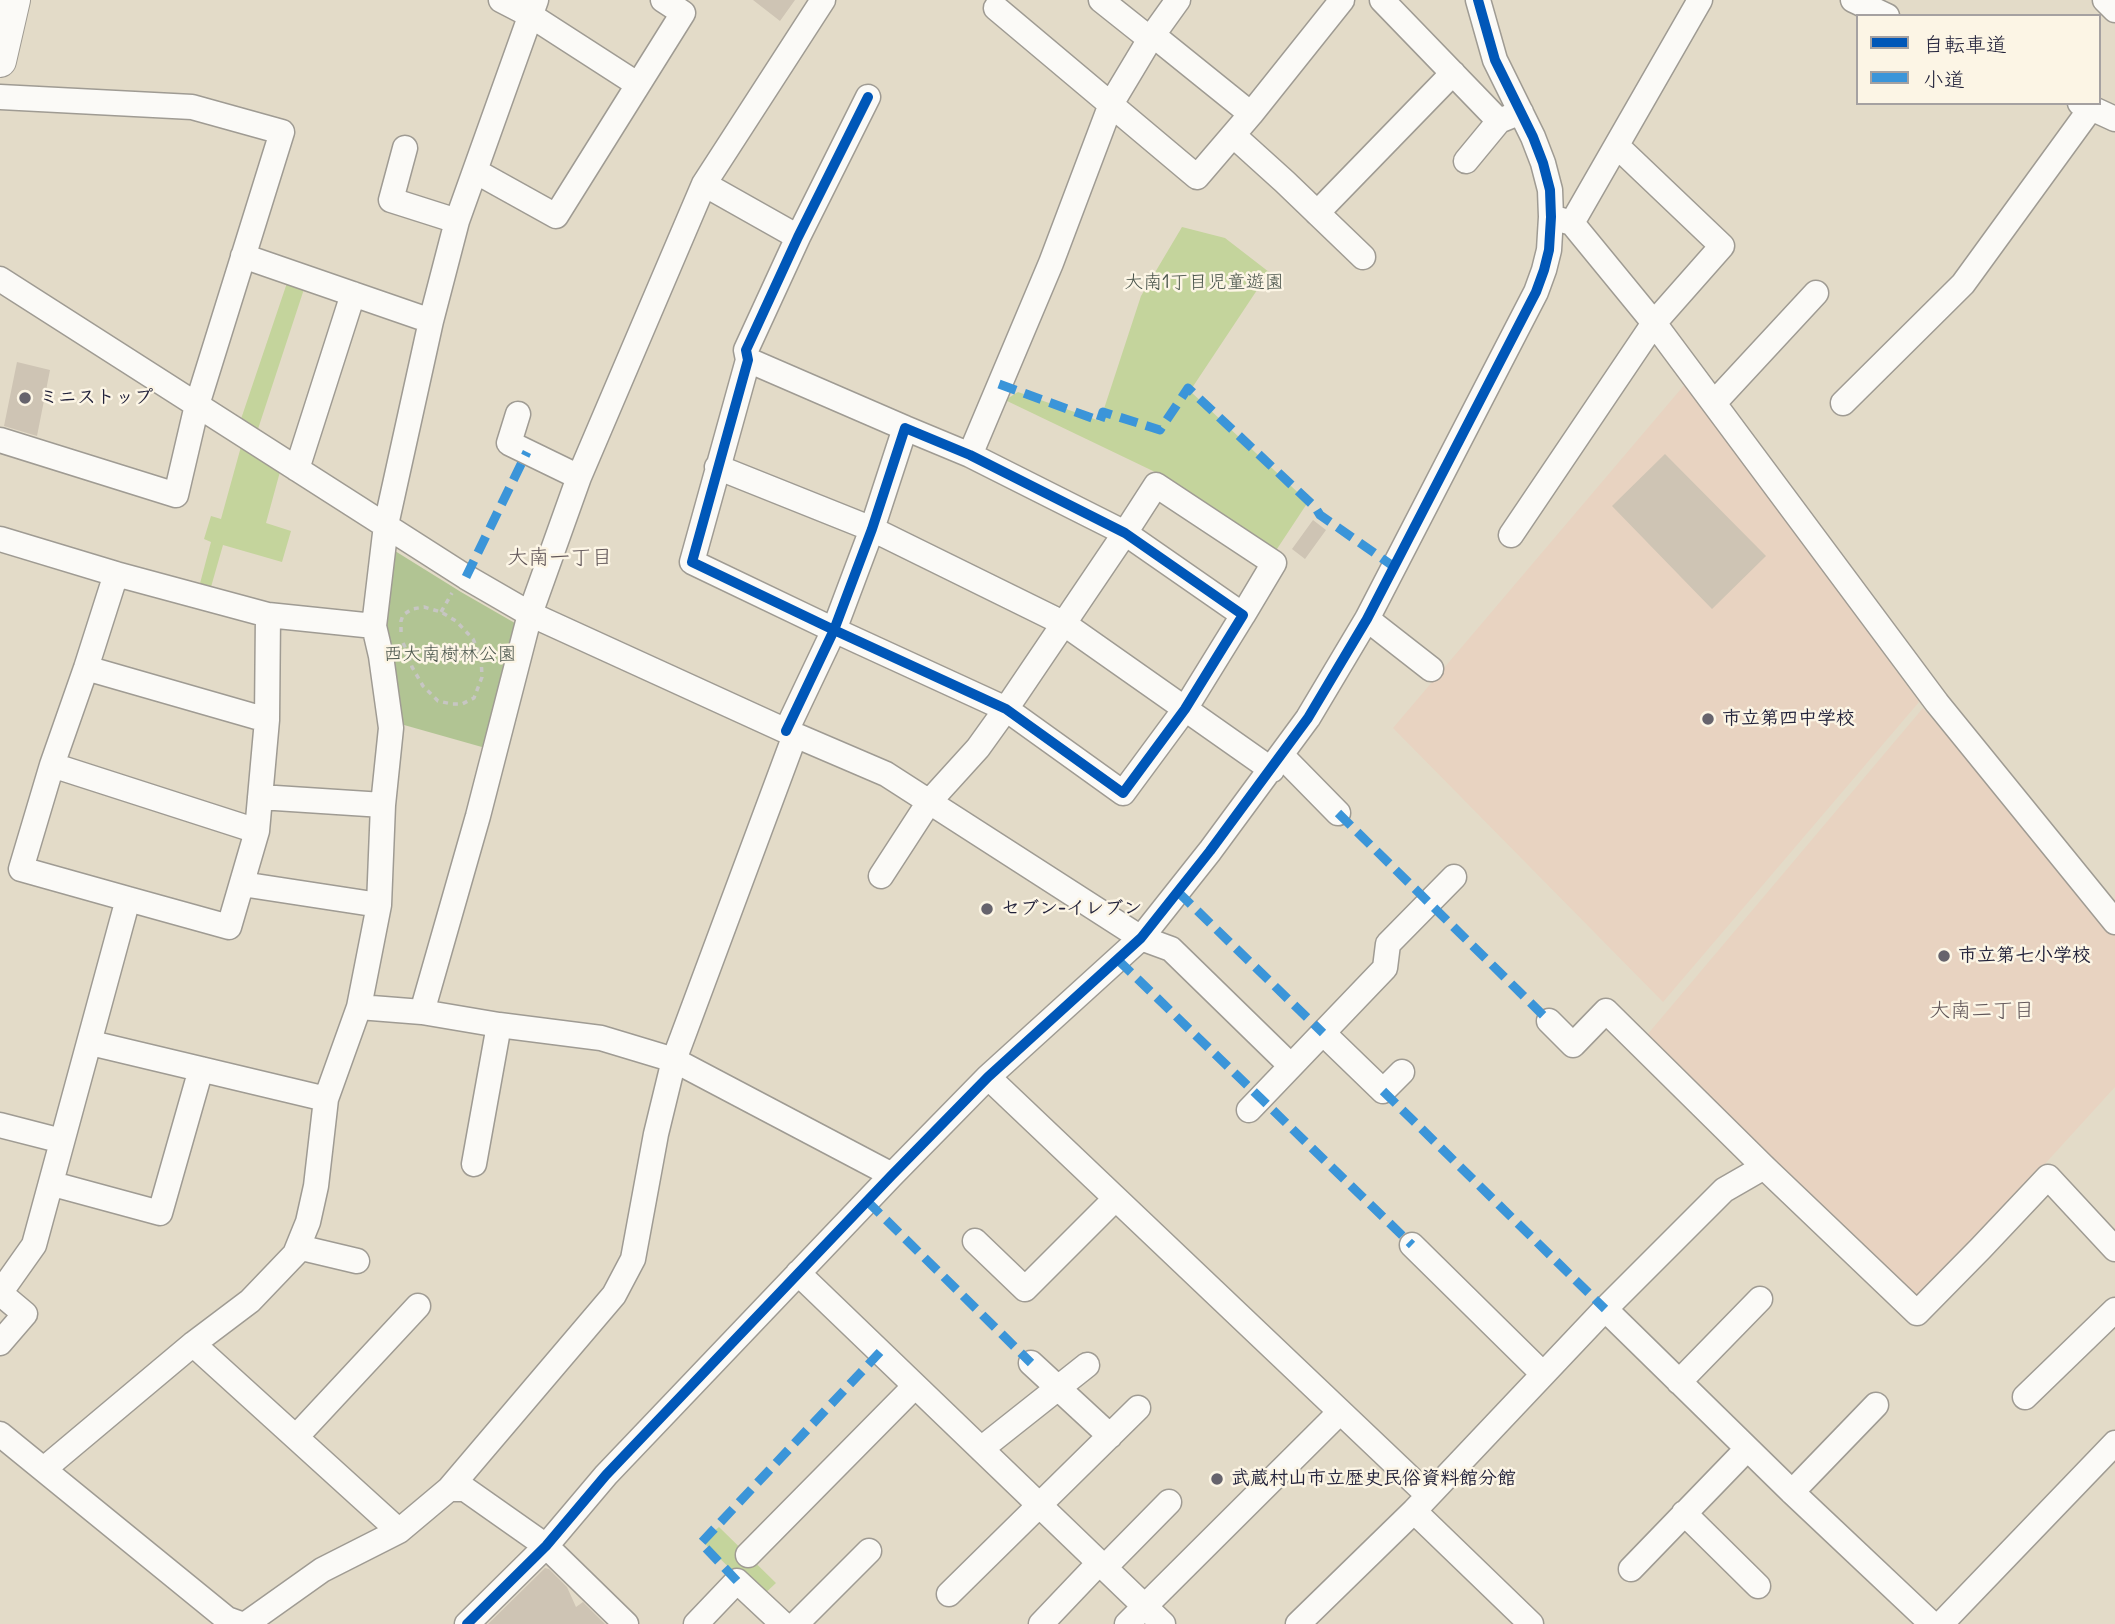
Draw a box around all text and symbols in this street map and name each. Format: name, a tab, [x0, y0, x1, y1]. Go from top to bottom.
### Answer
legend	[1856, 14, 2101, 105]
text: 自転車道	[1923, 31, 2007, 58]
text: 小道	[1923, 66, 1965, 93]
park label: 大南1丁目児童遊園	[1124, 272, 1284, 294]
place label: ミニストップ	[39, 387, 153, 409]
marker: ミニストップ	[17, 390, 33, 406]
district label: 大南一丁目	[508, 545, 612, 571]
park label: 西大南樹林公園	[384, 644, 516, 666]
place label: 市立第四中学校	[1722, 708, 1855, 730]
marker: 市立第四中学校	[1700, 711, 1716, 727]
place label: セブン-イレブン	[1001, 898, 1142, 920]
marker: セブン-イレブン	[979, 901, 995, 917]
place label: 市立第七小学校	[1958, 945, 2091, 967]
marker: 市立第七小学校	[1936, 948, 1952, 964]
district label: 大南二丁目	[1930, 998, 2034, 1024]
place label: 武蔵村山市立歴史民俗資料館分館	[1231, 1468, 1516, 1490]
marker: 武蔵村山市立歴史民俗資料館分館	[1209, 1471, 1225, 1487]

